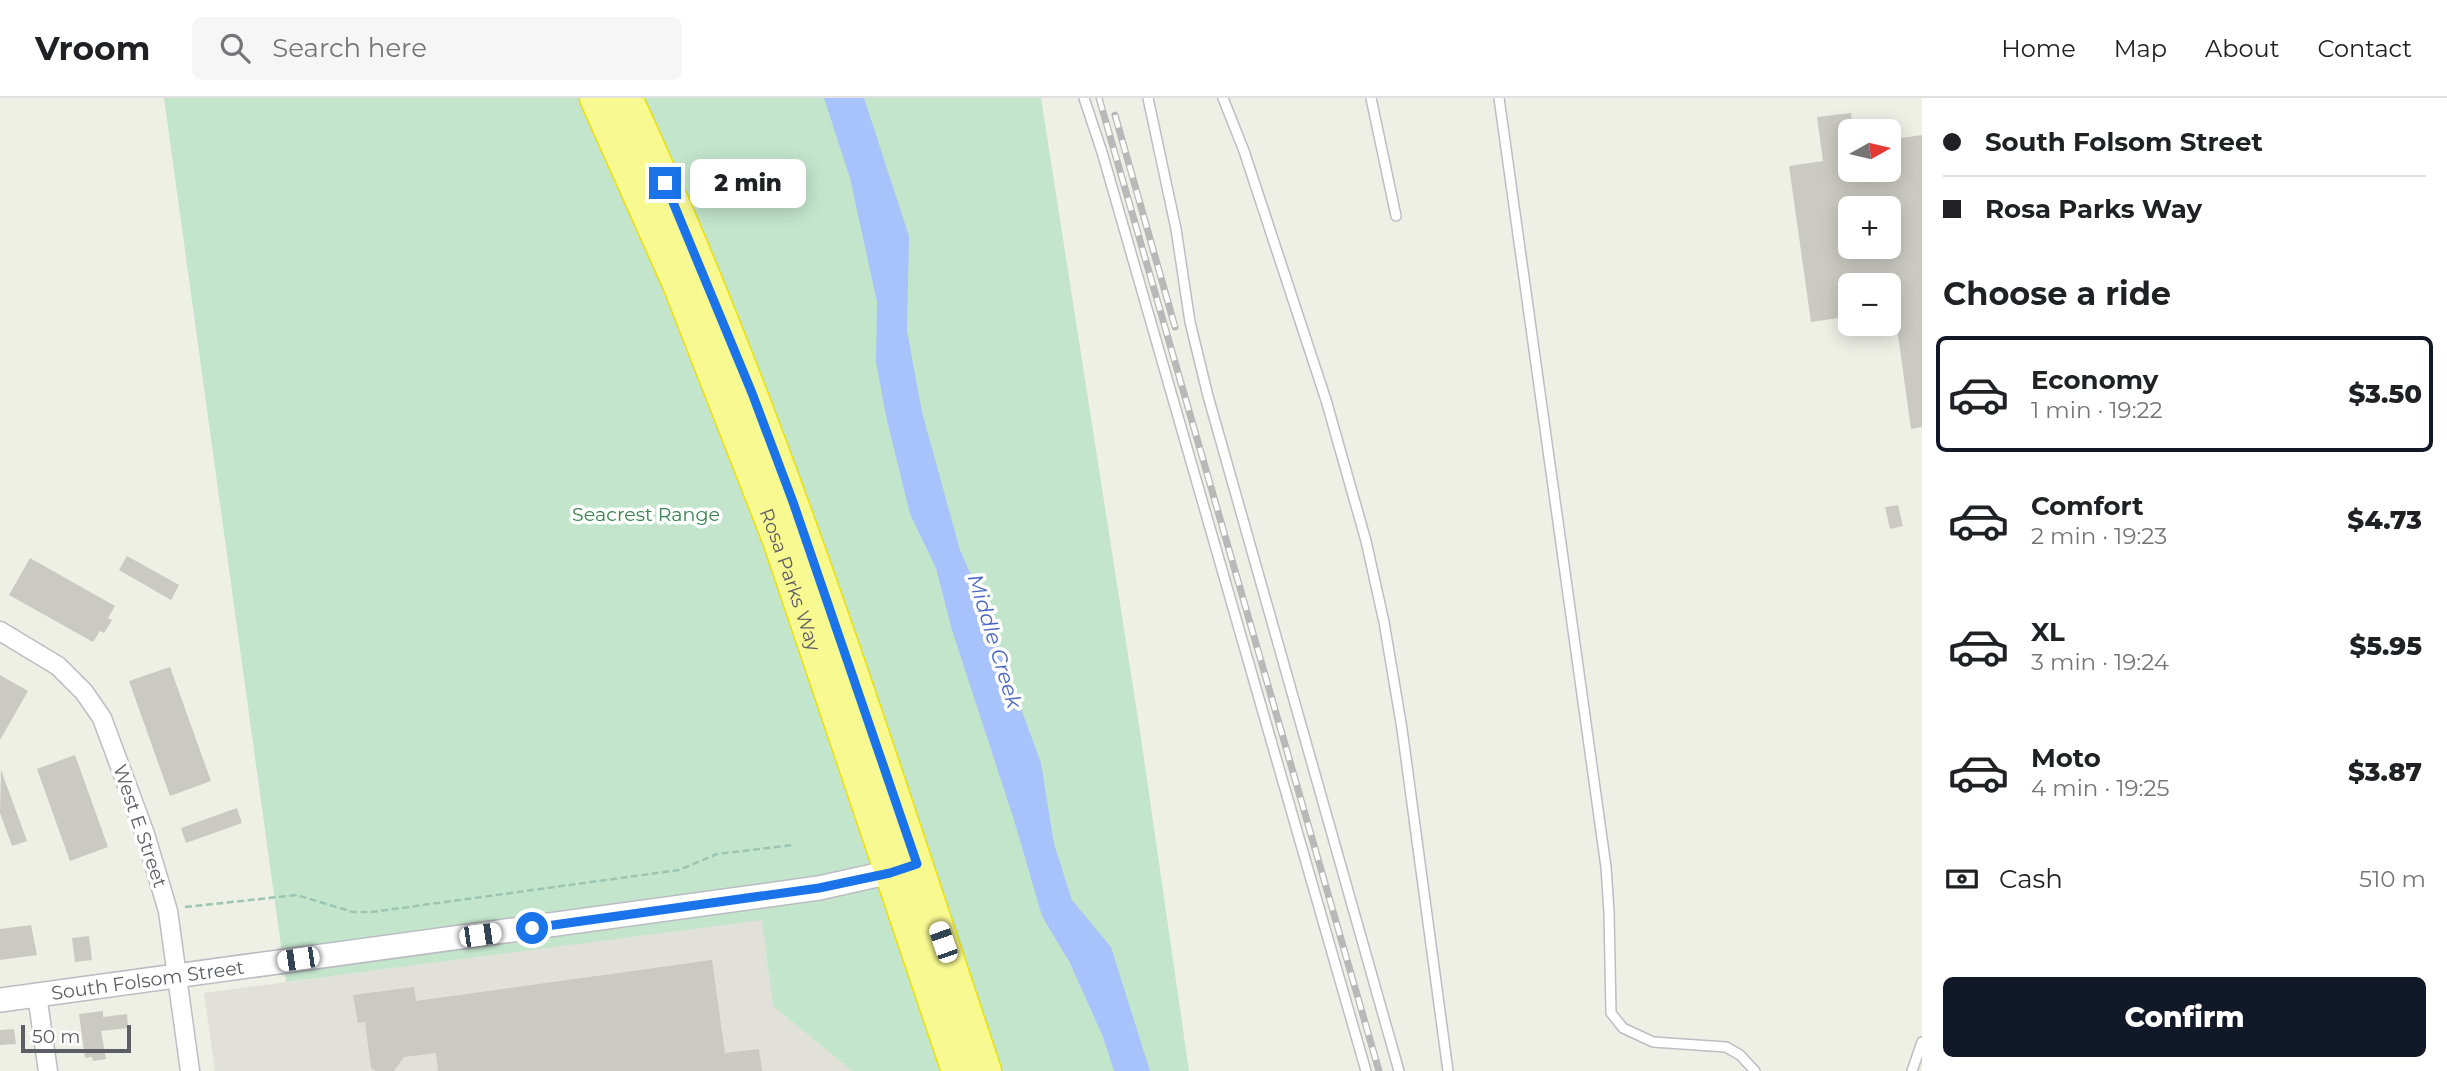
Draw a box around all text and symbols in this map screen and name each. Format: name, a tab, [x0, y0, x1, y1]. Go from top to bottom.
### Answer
search box	[192, 17, 682, 80]
text: Vroom	[35, 28, 150, 68]
icon: search	[216, 29, 254, 67]
text: Search here	[272, 32, 427, 64]
text: Home	[2001, 34, 2076, 63]
text: Map	[2114, 34, 2167, 63]
text: About	[2205, 34, 2279, 63]
text: Contact	[2317, 34, 2412, 63]
north arrow	[1838, 119, 1900, 182]
map controls	[1838, 119, 1901, 336]
text: South Folsom Street	[1985, 126, 2263, 158]
callout: 2 min	[690, 158, 805, 208]
route end	[649, 167, 681, 199]
text: 2 min	[714, 169, 782, 197]
text: Rosa Parks Way	[1985, 193, 2202, 225]
button: +	[1838, 196, 1901, 259]
button: −	[1838, 273, 1901, 336]
text: Choose a ride	[1943, 274, 2171, 313]
icon: car	[1947, 363, 2010, 426]
text: Economy	[2031, 364, 2158, 396]
text: $3.50	[2349, 378, 2422, 410]
text: 1 min · 19:22	[2031, 396, 2163, 424]
icon: car	[1947, 489, 2010, 552]
text: Comfort	[2031, 490, 2143, 522]
park label: Seacrest Range	[572, 503, 720, 526]
text: $4.73	[2347, 504, 2422, 536]
street label: Rosa Parks Way	[755, 505, 826, 655]
text: 2 min · 19:23	[2031, 522, 2167, 550]
water label: Middle Creek	[963, 571, 1028, 713]
icon: car	[1947, 615, 2010, 678]
text: XL	[2031, 616, 2065, 648]
text: $5.95	[2349, 630, 2422, 662]
text: 3 min · 19:24	[2031, 648, 2169, 676]
icon: car	[1947, 741, 2010, 804]
text: Moto	[2031, 742, 2101, 774]
text: $3.87	[2348, 756, 2422, 788]
street label: West E Street	[108, 761, 172, 891]
text: 4 min · 19:25	[2031, 774, 2169, 802]
icon: cash	[1943, 860, 1981, 898]
text: Cash	[1999, 863, 2063, 895]
text: 510 m	[2359, 865, 2426, 893]
route start	[516, 912, 548, 944]
car	[927, 919, 960, 965]
car	[458, 922, 503, 948]
car	[276, 946, 321, 972]
street label: South Folsom Street	[50, 955, 246, 1004]
button: Confirm	[1943, 977, 2426, 1057]
scale bar	[21, 1022, 131, 1054]
text: 50 m	[32, 1025, 80, 1048]

